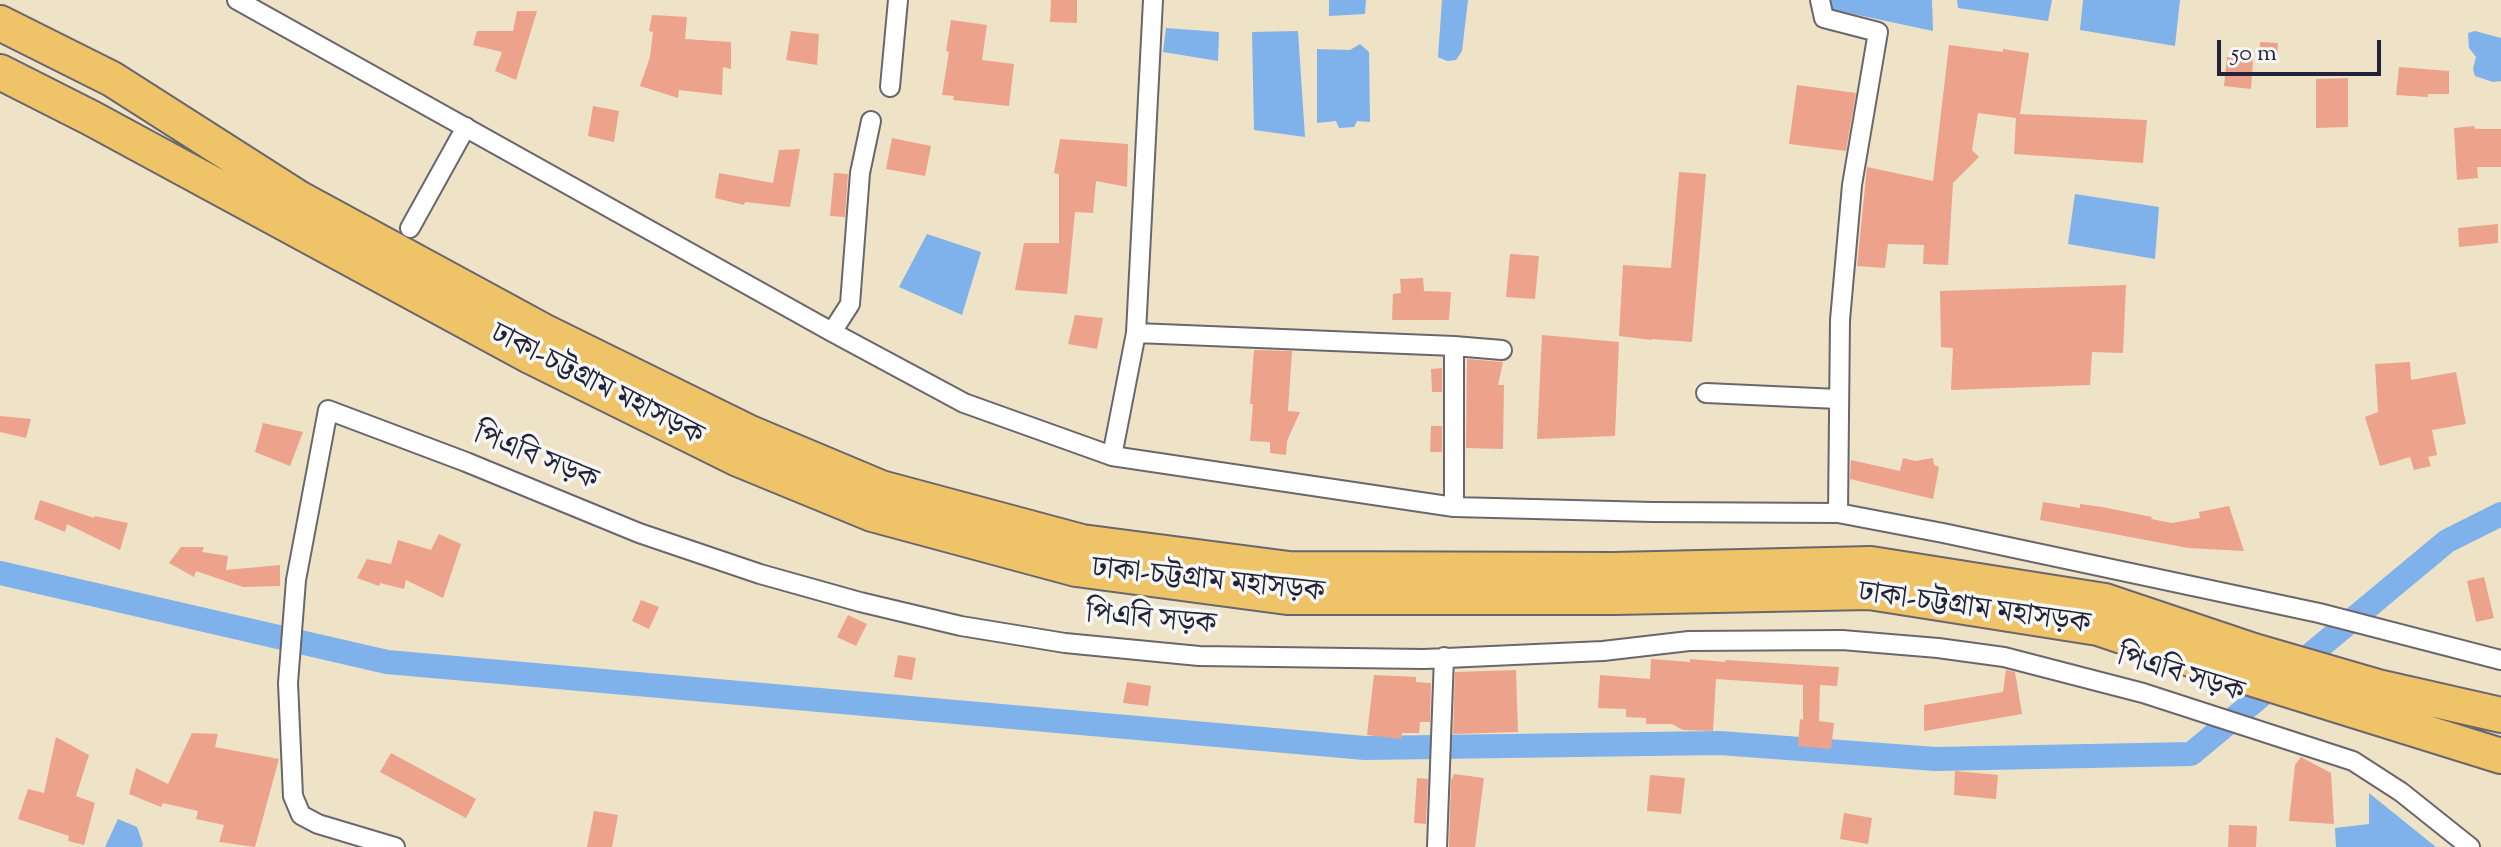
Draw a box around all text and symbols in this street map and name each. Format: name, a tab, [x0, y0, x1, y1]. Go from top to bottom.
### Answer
scale bar	[2221, 24, 2385, 74]
text: 50 m	[2231, 37, 2277, 71]
street label: ঢাকা-চট্টগ্রাম মহাসড়ক	[484, 318, 708, 456]
street label: পিএবি সড়ক	[468, 419, 602, 501]
street label: ঢাকা-চট্টগ্রাম মহাসড়ক	[1090, 553, 1326, 613]
street label: ঢাকা-চট্টগ্রাম মহাসড়ক	[1856, 577, 2092, 645]
street label: পিএবি সড়ক	[1084, 598, 1218, 646]
street label: পিএবি সড়ক	[2112, 641, 2248, 713]

